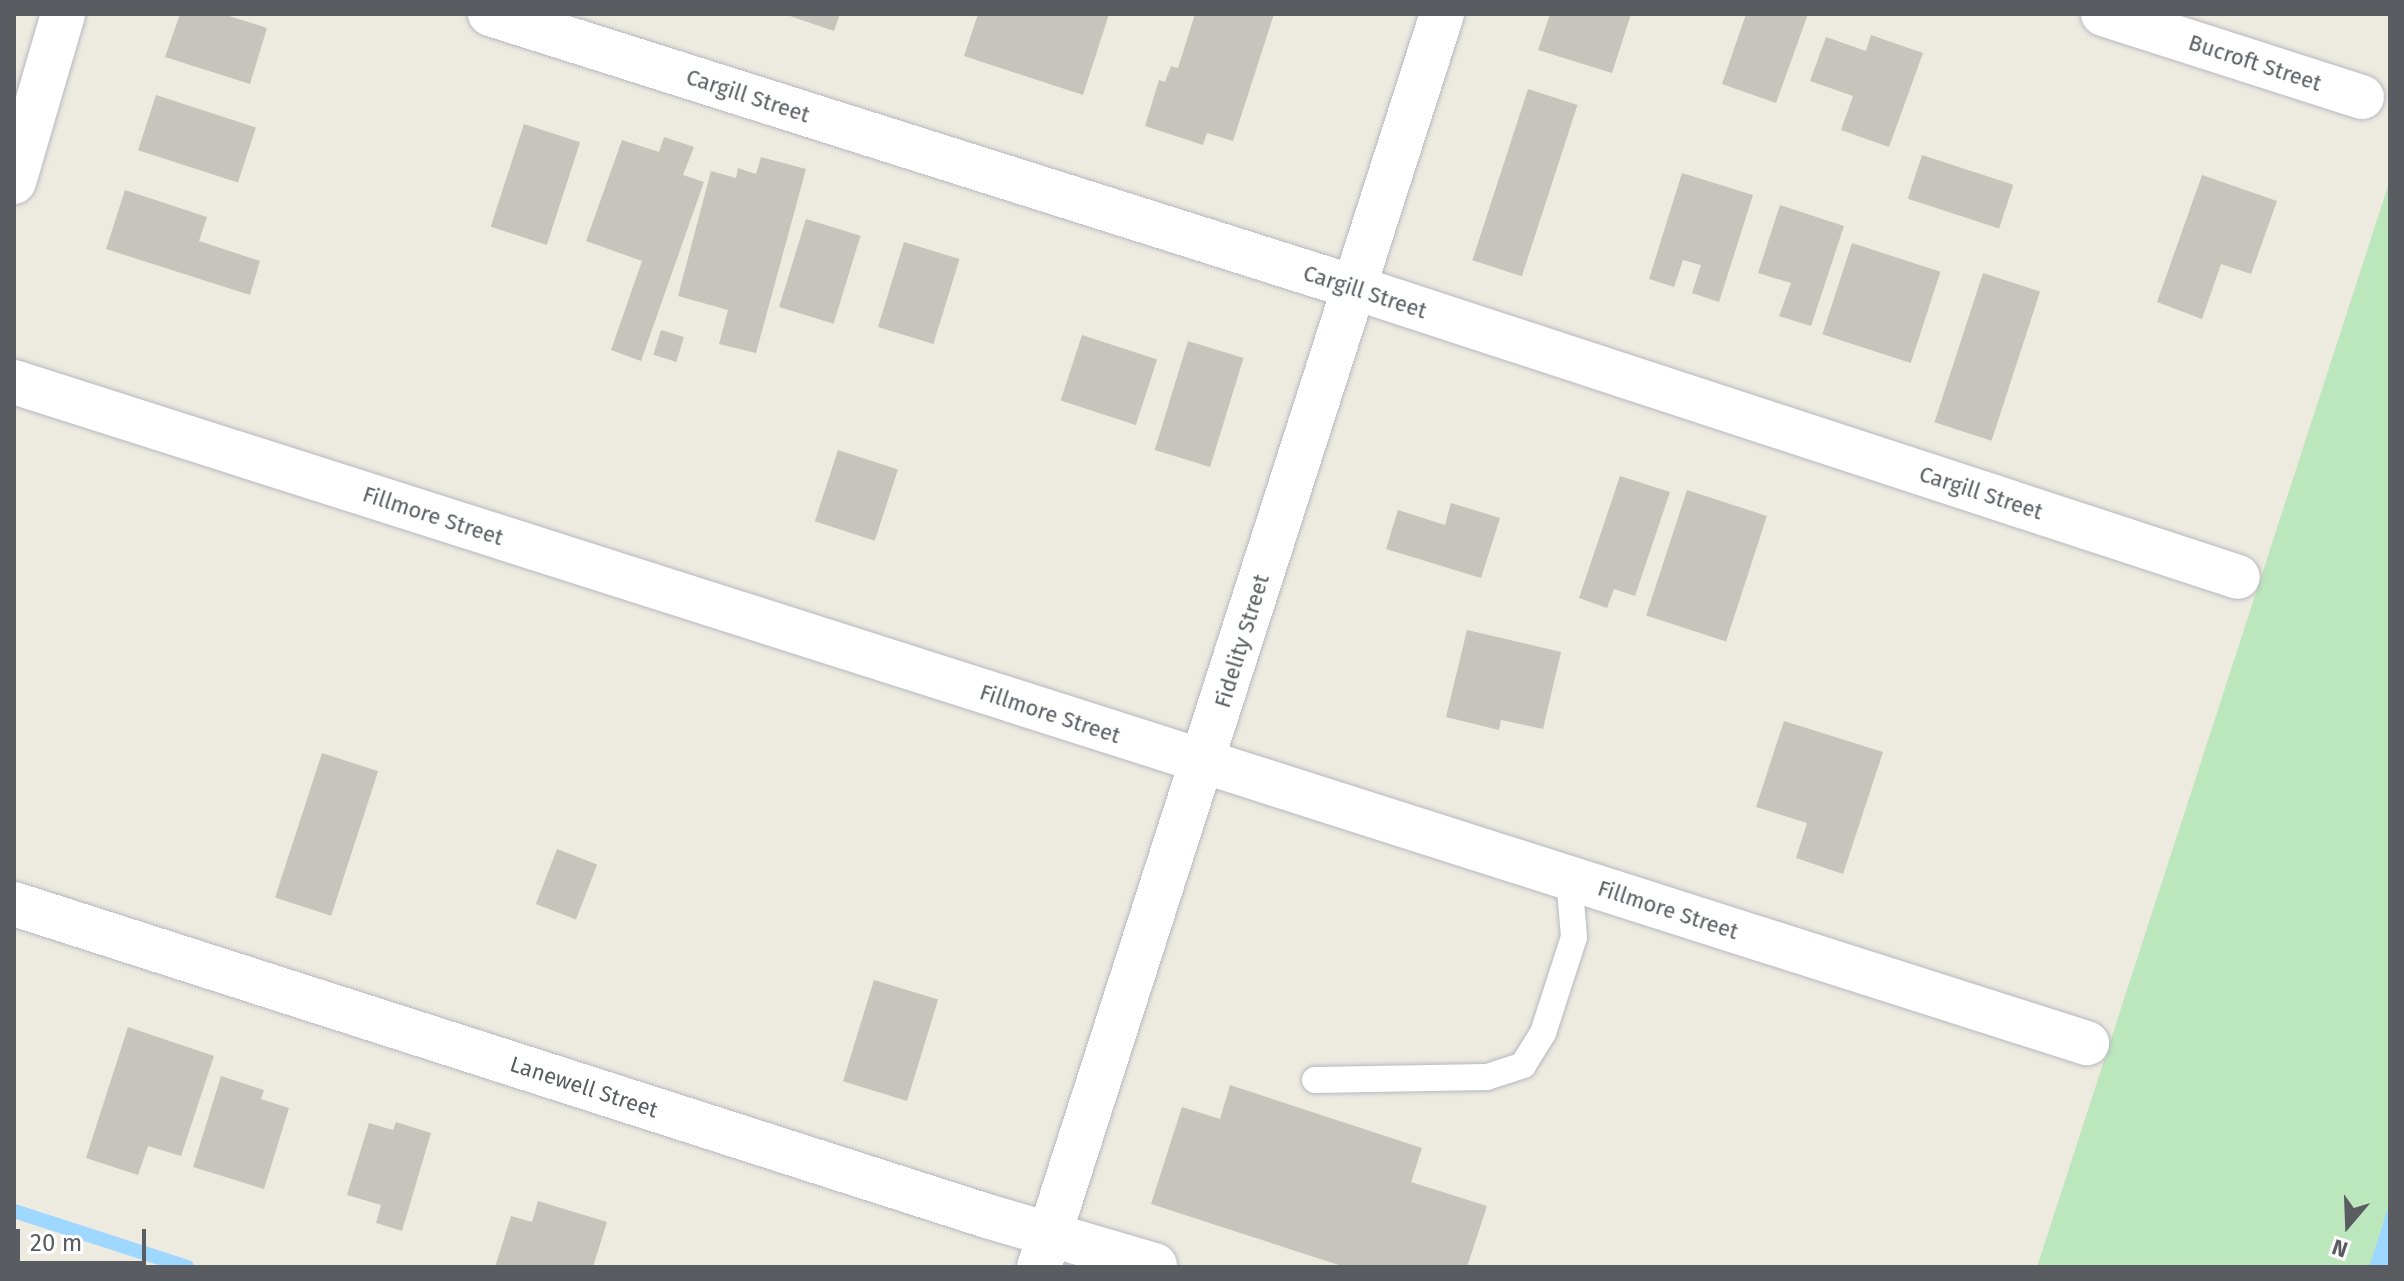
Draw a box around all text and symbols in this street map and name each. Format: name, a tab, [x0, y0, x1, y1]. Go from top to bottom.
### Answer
street label: Bucroft Street	[2185, 29, 2325, 97]
street label: Cargill Street	[683, 64, 813, 128]
street label: Cargill Street	[1300, 260, 1430, 324]
street label: Cargill Street	[1916, 461, 2046, 525]
street label: Fillmore Street	[359, 481, 507, 551]
street label: Fidelity Street	[1209, 571, 1275, 711]
street label: Fillmore Street	[976, 679, 1124, 749]
street label: Fillmore Street	[1594, 875, 1742, 945]
street label: Lanewell Street	[507, 1051, 661, 1123]
north arrow	[2308, 1185, 2388, 1265]
scale bar	[20, 1213, 150, 1263]
text: 20 m	[30, 1229, 82, 1257]
text: N	[2329, 1233, 2351, 1263]

